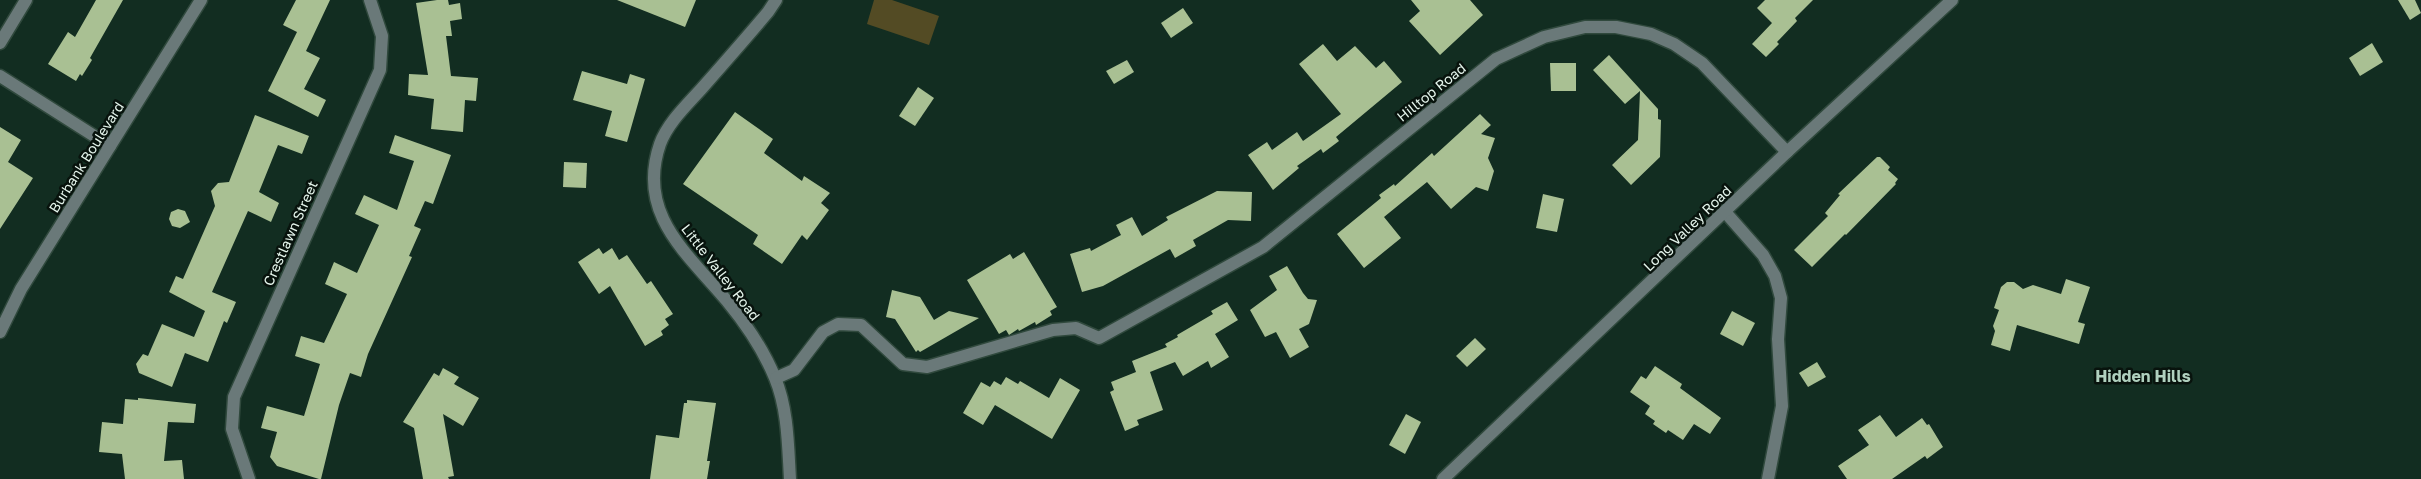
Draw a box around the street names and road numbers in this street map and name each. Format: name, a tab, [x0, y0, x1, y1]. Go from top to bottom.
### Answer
street label: Hilltop Road	[1393, 59, 1469, 125]
street label: Burbank Boulevard	[45, 98, 127, 216]
street label: Crestlawn Street	[259, 178, 321, 288]
street label: Long Valley Road	[1639, 182, 1735, 274]
street label: Little Valley Road	[678, 220, 764, 324]

